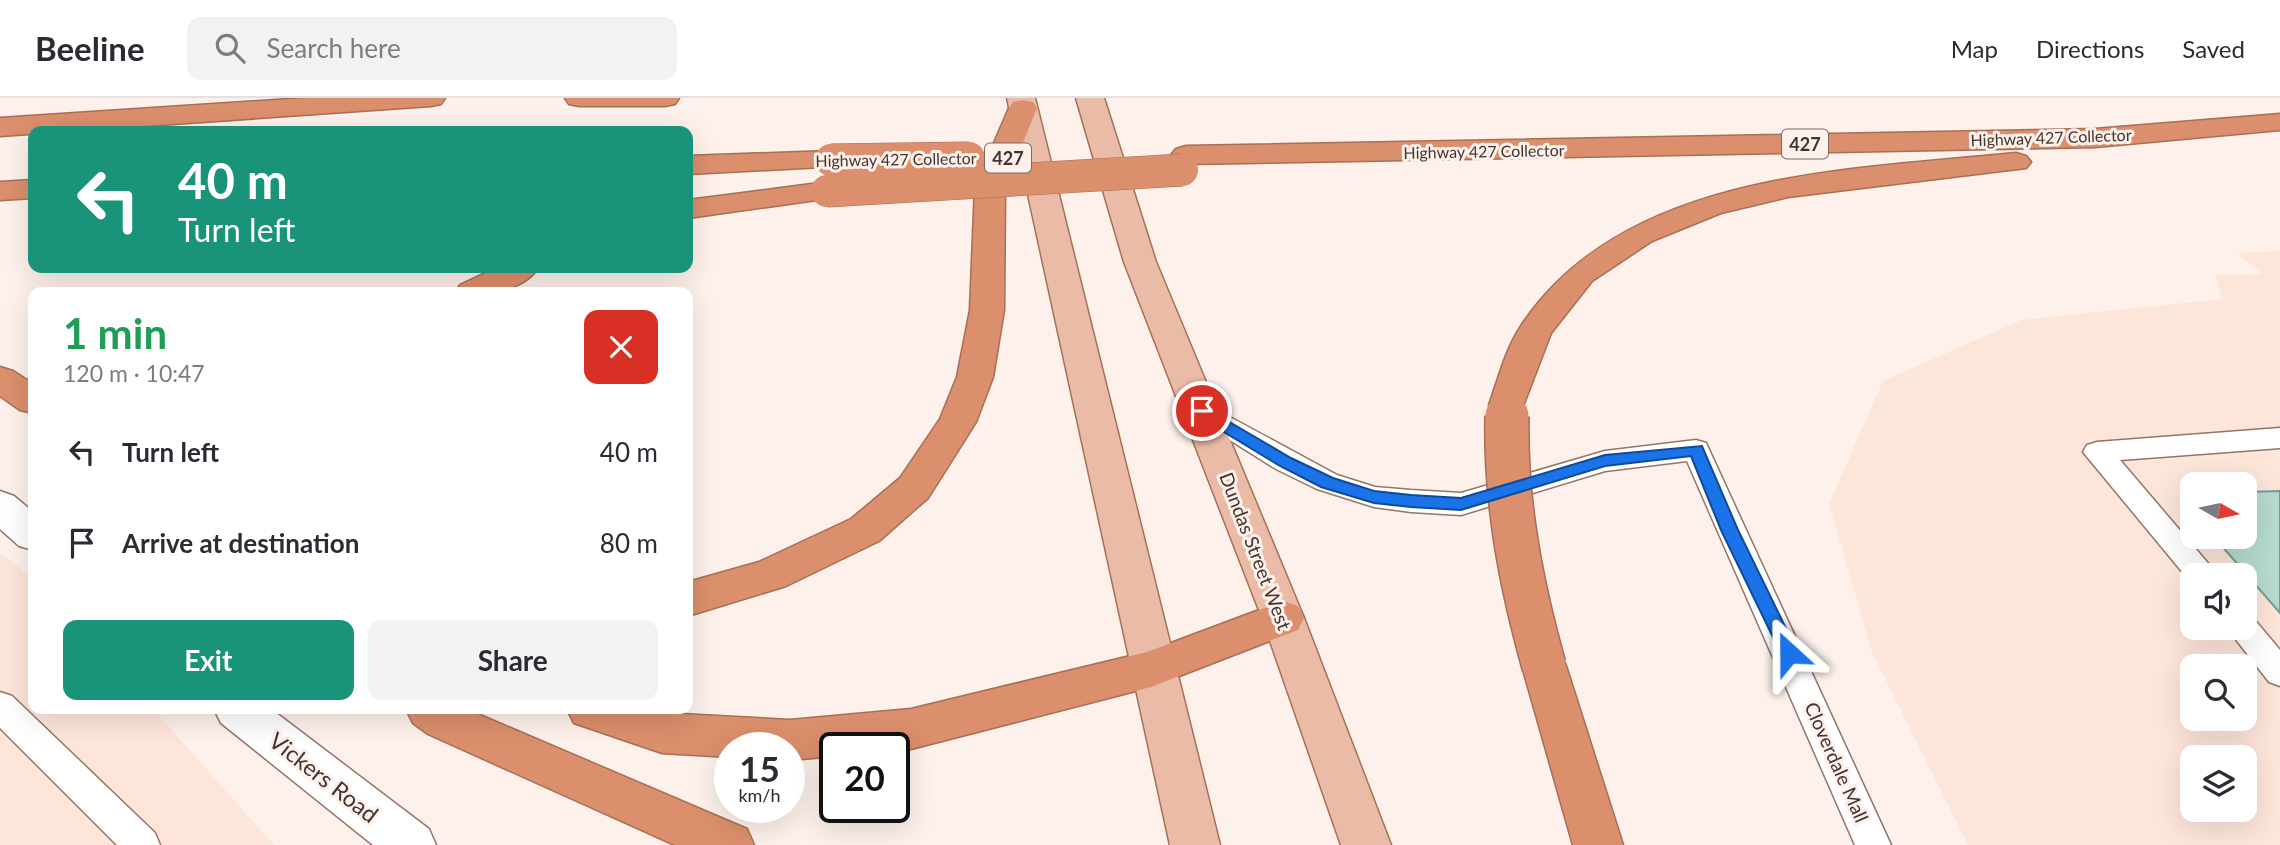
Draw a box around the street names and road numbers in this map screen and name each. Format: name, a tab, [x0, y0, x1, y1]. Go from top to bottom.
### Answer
street label: Highway 427 Collector	[1970, 125, 2132, 149]
road number: 427	[1782, 130, 1828, 158]
street label: Highway 427 Collector	[1403, 140, 1565, 162]
road number: 427	[985, 144, 1031, 172]
street label: Highway 427 Collector	[815, 148, 977, 170]
street label: Dundas Street West	[1215, 469, 1297, 633]
street label: Cloverdale Mall	[1800, 698, 1874, 826]
street label: Vickers Road	[264, 726, 384, 828]

